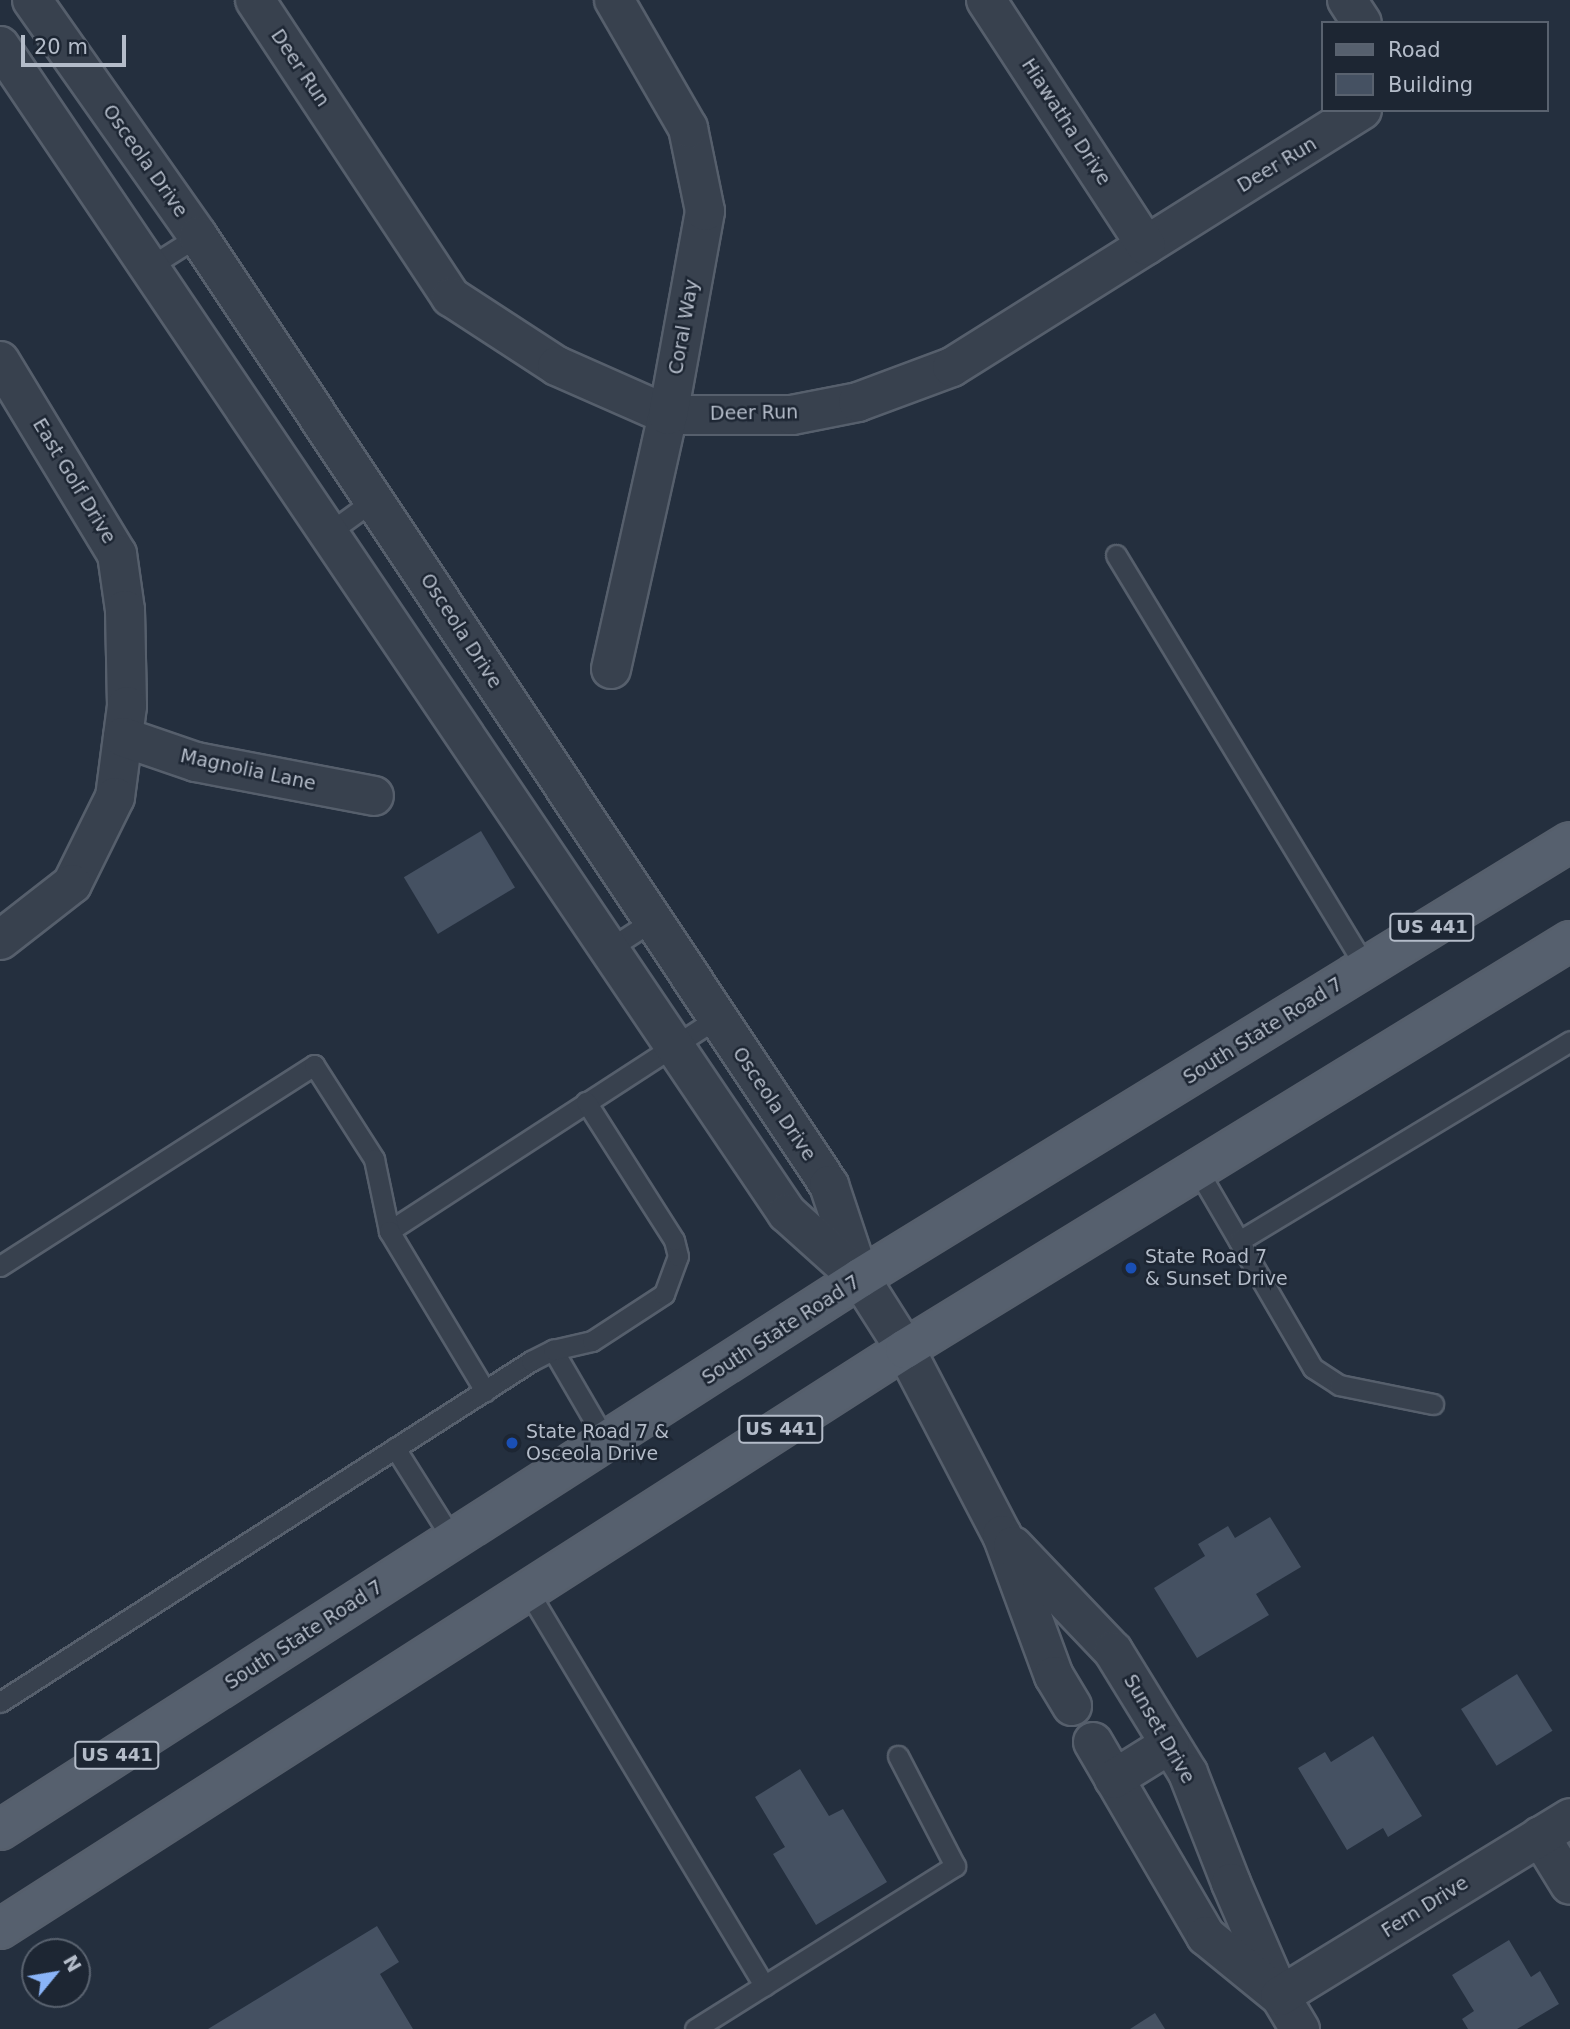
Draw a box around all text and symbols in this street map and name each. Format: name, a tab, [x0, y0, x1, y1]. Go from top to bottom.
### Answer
scale bar	[24, 21, 130, 65]
legend	[1322, 21, 1549, 112]
street label: Deer Run	[266, 25, 334, 111]
text: 20 m	[34, 35, 88, 59]
text: Road	[1388, 38, 1441, 62]
street label: Hiawatha Drive	[1017, 54, 1115, 190]
text: Building	[1388, 73, 1473, 97]
street label: Osceola Drive	[98, 100, 192, 222]
street label: Deer Run	[1233, 132, 1321, 198]
street label: Coral Way	[664, 278, 704, 376]
street label: Deer Run	[710, 401, 798, 425]
street label: East Golf Drive	[28, 414, 120, 548]
street label: Osceola Drive	[415, 569, 507, 693]
street label: Magnolia Lane	[178, 745, 318, 795]
road number: US 441	[1388, 912, 1476, 942]
street label: South State Road 7	[1179, 973, 1347, 1089]
street label: Osceola Drive	[728, 1043, 820, 1165]
place label: State Road 7 & Sunset Drive	[1145, 1246, 1288, 1290]
marker: State Road 7 & Sunset Drive	[1123, 1260, 1139, 1276]
street label: South State Road 7	[698, 1270, 864, 1390]
road number: US 441	[737, 1414, 825, 1444]
place label: State Road 7 & Osceola Drive	[526, 1421, 669, 1465]
marker: State Road 7 & Osceola Drive	[504, 1435, 520, 1451]
street label: South State Road 7	[221, 1575, 387, 1695]
street label: Sunset Drive	[1119, 1671, 1199, 1787]
road number: US 441	[73, 1740, 161, 1770]
street label: Fern Drive	[1377, 1871, 1473, 1943]
north arrow	[21, 1938, 91, 2008]
text: N	[59, 1951, 86, 1976]

